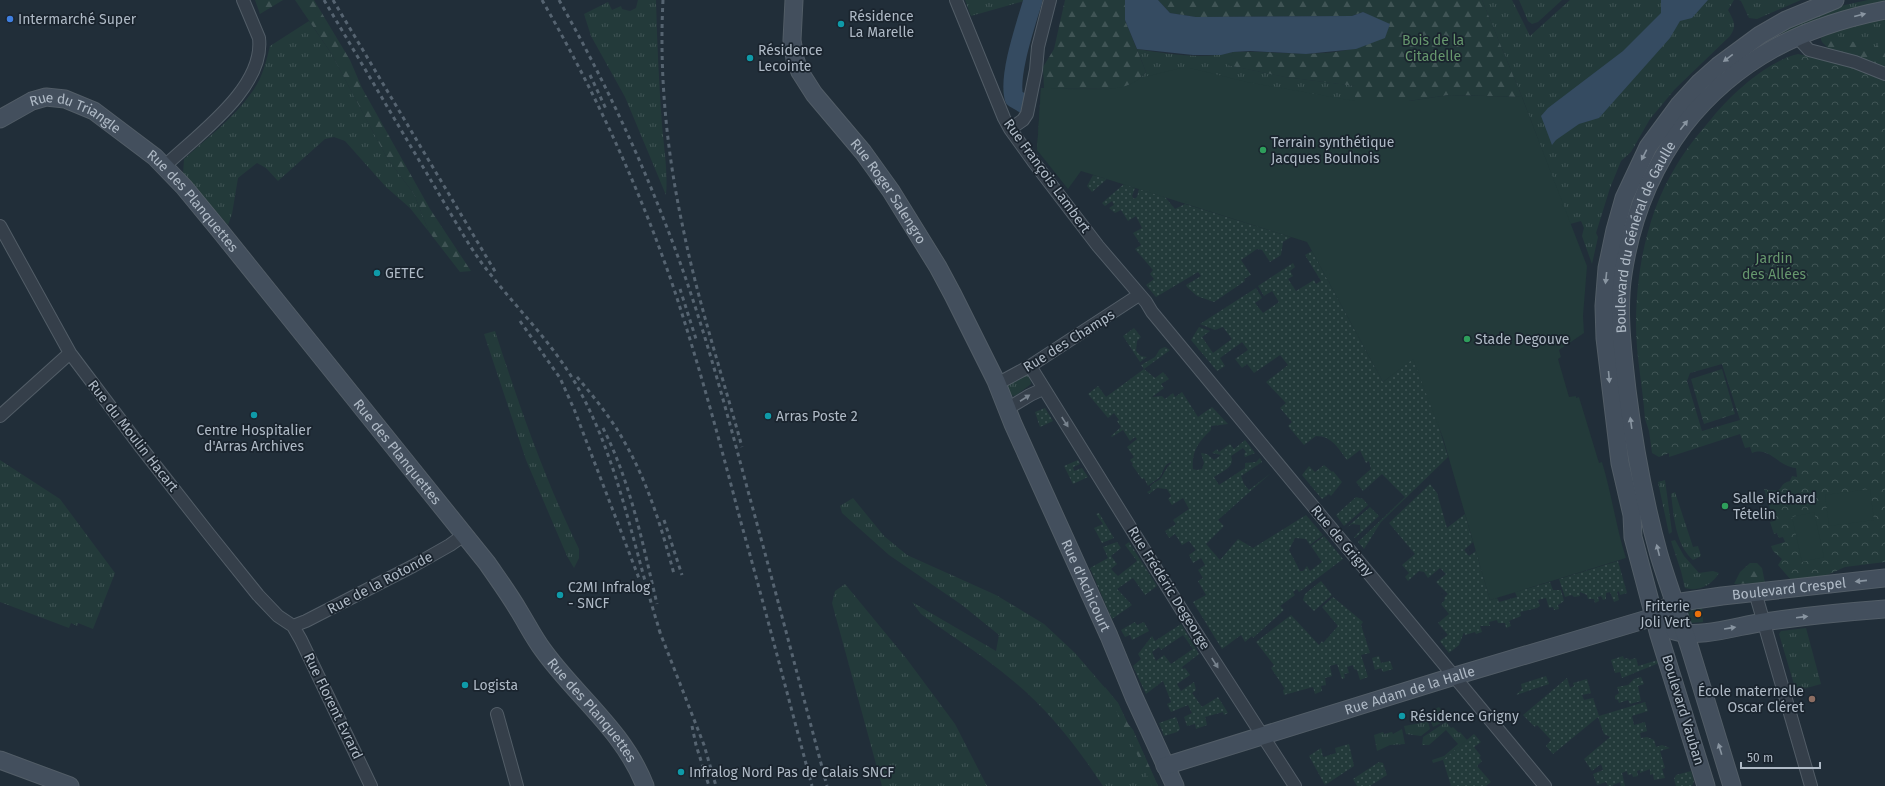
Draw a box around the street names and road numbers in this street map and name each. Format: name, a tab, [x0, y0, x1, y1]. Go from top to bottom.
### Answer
street label: Rue du Triangle	[27, 89, 125, 137]
street label: Rue François Lambert	[1000, 116, 1095, 237]
street label: Rue Roger Salengro	[847, 135, 930, 247]
street label: Boulevard du Général de Gaulle	[1612, 138, 1679, 334]
street label: Rue des Planquettes	[144, 146, 242, 256]
street label: Rue des Champs	[1020, 306, 1118, 376]
street label: Rue du Moulin Hacart	[84, 377, 182, 496]
street label: Rue des Planquettes	[350, 396, 445, 508]
street label: Rue de Grigny	[1307, 502, 1377, 580]
street label: Rue Frédéric Degeorge	[1124, 523, 1214, 653]
street label: Rue d'Achicourt	[1058, 537, 1115, 635]
street label: Rue de la Rotonde	[324, 548, 436, 618]
street label: Boulevard Crespel	[1731, 574, 1847, 603]
street label: Rue Florent Evrard	[300, 650, 366, 762]
street label: Boulevard Vauban	[1658, 653, 1708, 767]
street label: Rue des Planquettes	[544, 655, 640, 766]
street label: Rue Adam de la Halle	[1342, 662, 1477, 718]

